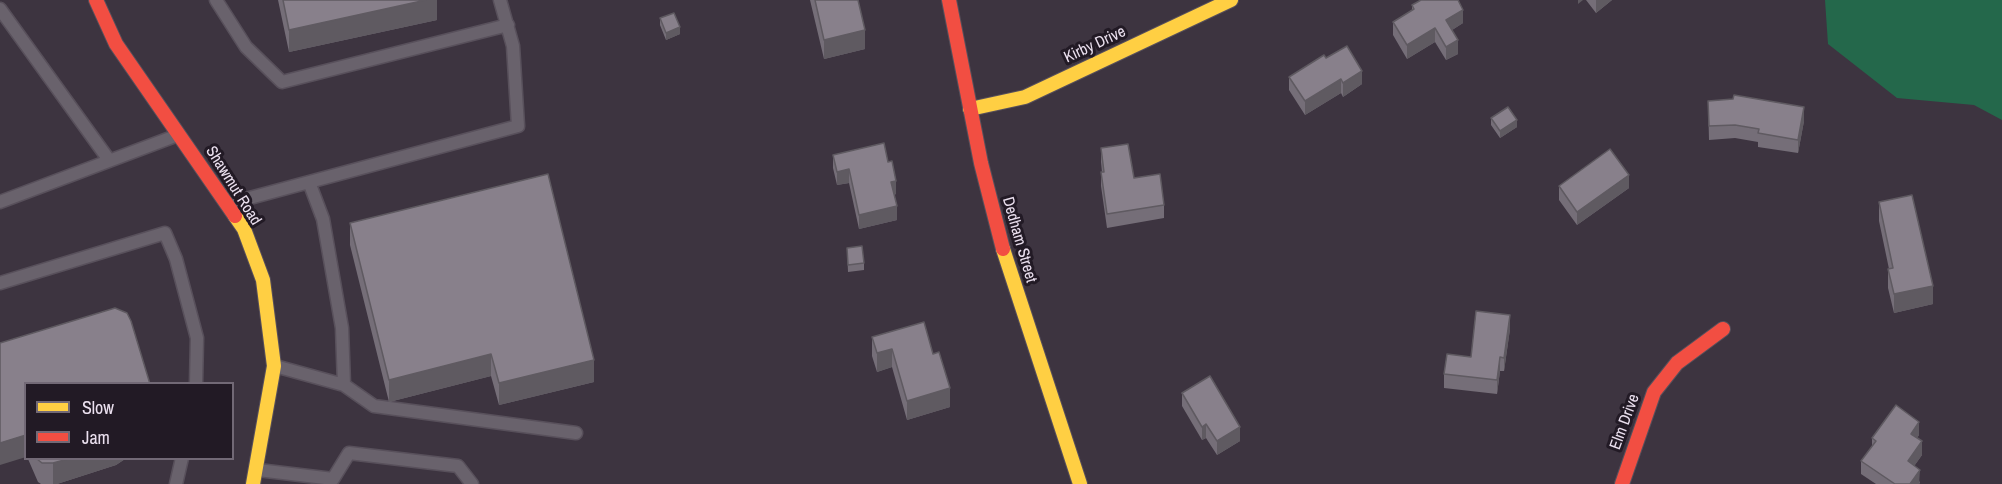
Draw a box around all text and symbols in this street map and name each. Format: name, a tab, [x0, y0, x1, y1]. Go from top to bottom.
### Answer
street label: Kirby Drive	[1061, 22, 1129, 68]
street label: Shawmut Road	[201, 143, 265, 229]
street label: Dedham Street	[998, 195, 1040, 285]
legend	[24, 382, 234, 460]
street label: Elm Drive	[1606, 392, 1644, 452]
text: Slow	[82, 395, 114, 420]
text: Jam	[82, 425, 110, 450]

